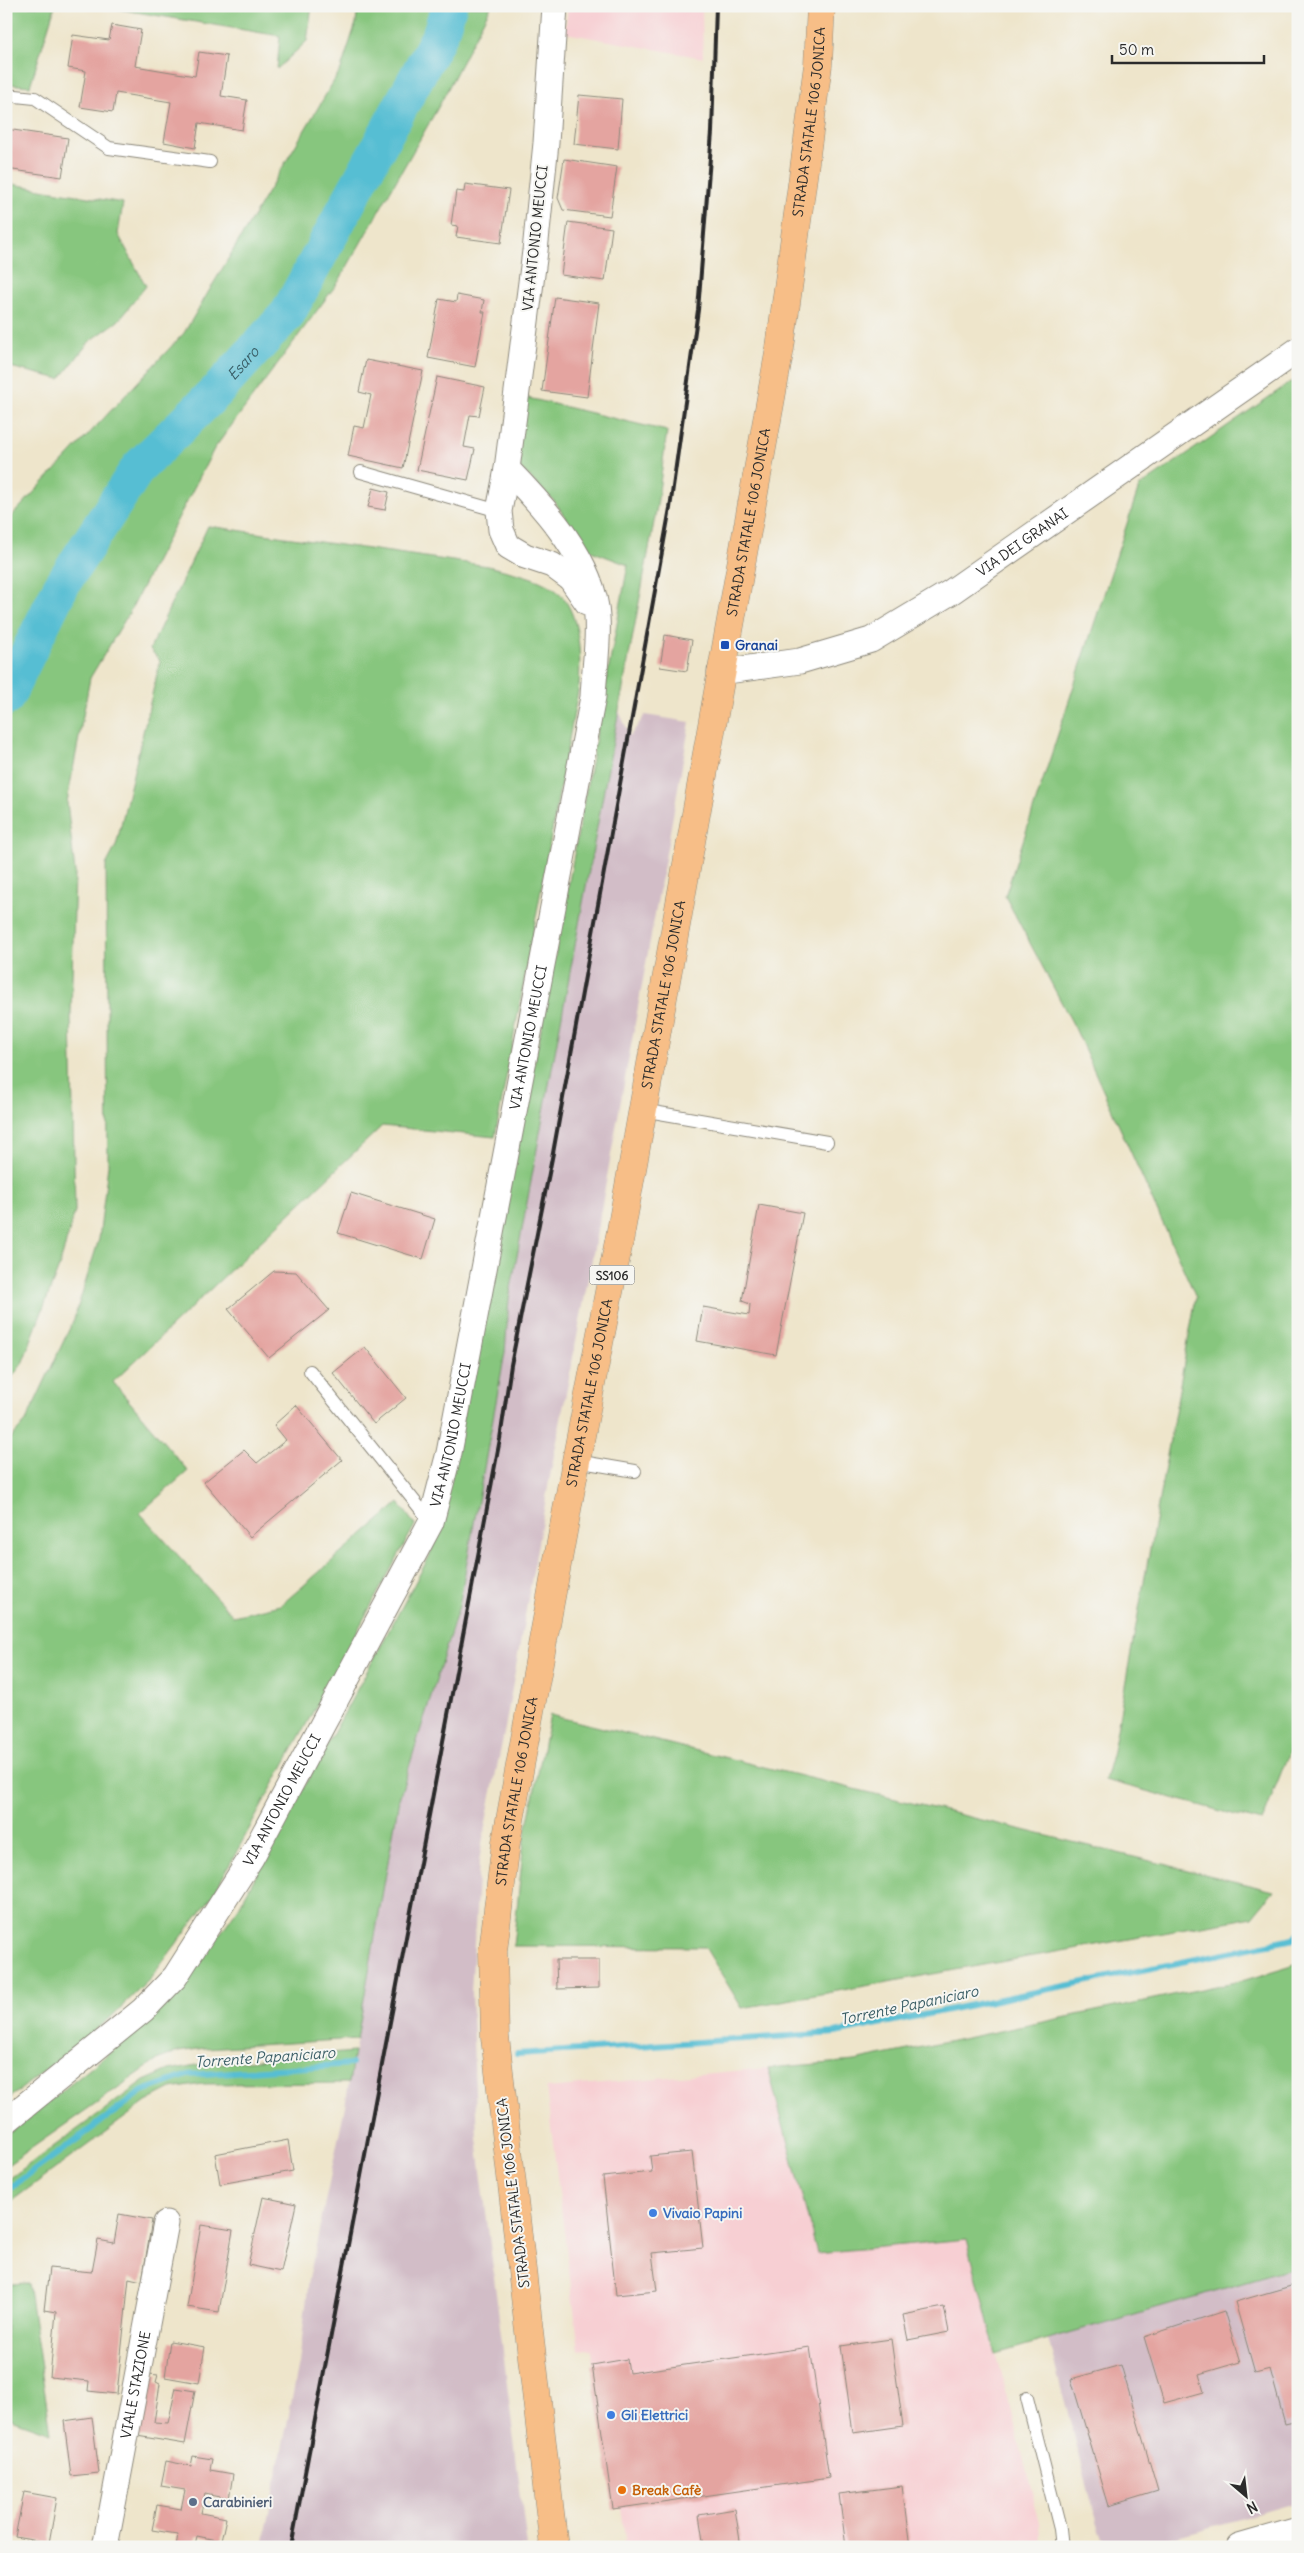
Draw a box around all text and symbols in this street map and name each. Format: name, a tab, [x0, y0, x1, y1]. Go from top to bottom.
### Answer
street label: STRADA STATALE 106 JONICA	[789, 27, 829, 218]
scale bar	[1112, 32, 1264, 64]
text: 50 m	[1119, 40, 1154, 59]
street label: VIA ANTONIO MEUCCI	[518, 164, 552, 312]
water label: Esaro	[223, 341, 264, 384]
street label: STRADA STATALE 106 JONICA	[723, 427, 774, 618]
street label: VIA DEI GRANAI	[973, 504, 1072, 580]
place label: Granai	[735, 636, 778, 654]
marker: Granai	[719, 639, 731, 651]
street label: STRADA STATALE 106 JONICA	[638, 899, 689, 1090]
street label: VIA ANTONIO MEUCCI	[506, 964, 551, 1111]
road number: SS106	[590, 1266, 634, 1284]
street label: STRADA STATALE 106 JONICA	[562, 1297, 617, 1488]
street label: VIA ANTONIO MEUCCI	[426, 1361, 475, 1509]
street label: STRADA STATALE 106 JONICA	[492, 1695, 541, 1887]
street label: VIA ANTONIO MEUCCI	[239, 1731, 325, 1870]
water label: Torrente Papaniciaro	[838, 1981, 981, 2029]
water label: Torrente Papaniciaro	[194, 2043, 337, 2071]
street label: STRADA STATALE 106 JONICA	[492, 2097, 534, 2289]
place label: Vivaio Papini	[663, 2204, 742, 2222]
marker: Vivaio Papini	[647, 2207, 659, 2219]
street label: VIALE STAZIONE	[117, 2330, 154, 2440]
place label: Gli Elettrici	[621, 2406, 688, 2424]
marker: Gli Elettrici	[605, 2409, 617, 2421]
north arrow	[1222, 2470, 1272, 2520]
place label: Break Cafè	[632, 2481, 702, 2499]
marker: Break Cafè	[616, 2484, 628, 2496]
place label: Carabinieri	[203, 2493, 272, 2511]
marker: Carabinieri	[187, 2496, 199, 2508]
text: N	[1244, 2497, 1261, 2518]

